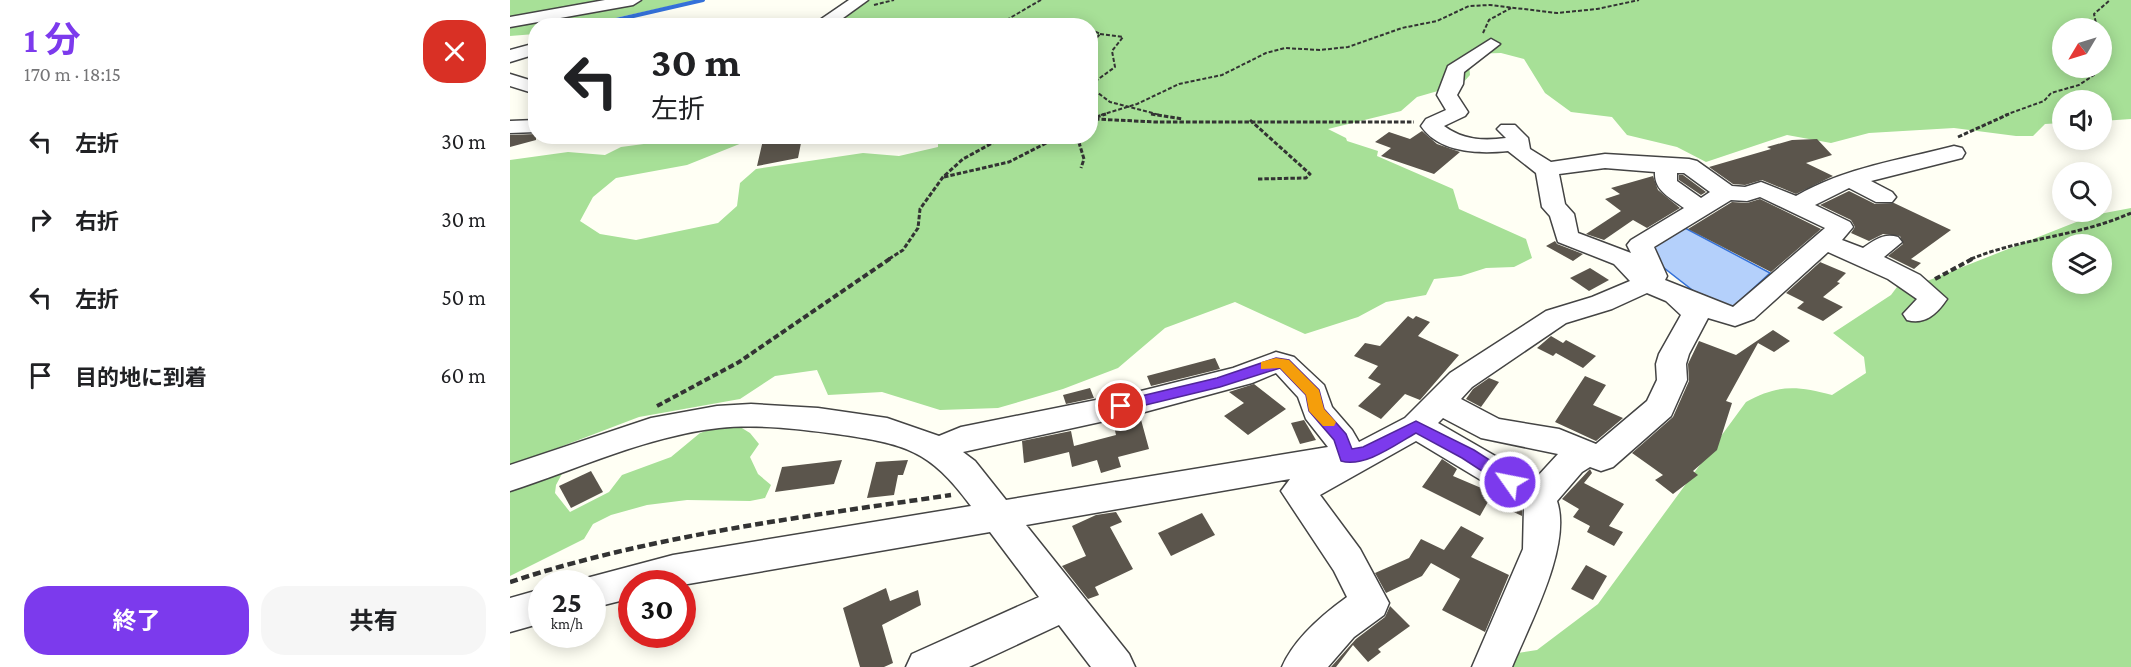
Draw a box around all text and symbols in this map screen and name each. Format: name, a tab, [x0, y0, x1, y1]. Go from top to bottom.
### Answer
north arrow	[2052, 18, 2112, 78]
map controls	[2052, 18, 2112, 294]
text: 1 分	[24, 20, 80, 60]
button: close	[423, 20, 486, 83]
text: 30 m	[651, 38, 741, 85]
icon: left	[552, 42, 630, 120]
text: 170 m · 18:15	[24, 63, 121, 85]
button: sound	[2052, 90, 2112, 150]
text: 左折	[651, 94, 705, 124]
icon: left	[24, 125, 57, 158]
text: 30 m	[441, 129, 486, 154]
text: 左折	[75, 131, 119, 156]
button: search	[2052, 162, 2112, 222]
icon: right	[24, 203, 57, 236]
text: 30 m	[441, 207, 486, 232]
text: 右折	[75, 209, 119, 234]
button: layers	[2052, 234, 2112, 294]
icon: left	[24, 281, 57, 314]
text: 50 m	[441, 285, 486, 310]
text: 左折	[75, 287, 119, 312]
icon: arrive	[24, 359, 57, 392]
text: 60 m	[441, 363, 486, 388]
text: 目的地に到着	[75, 365, 207, 390]
pin	[1095, 380, 1146, 431]
icon: arrive	[1104, 389, 1137, 422]
position arrow	[1478, 450, 1542, 514]
speed limit sign: 30	[618, 570, 696, 648]
text: 25	[552, 585, 582, 618]
button: 終了	[24, 586, 249, 655]
button: 共有	[261, 586, 486, 655]
text: km/h	[551, 616, 583, 632]

